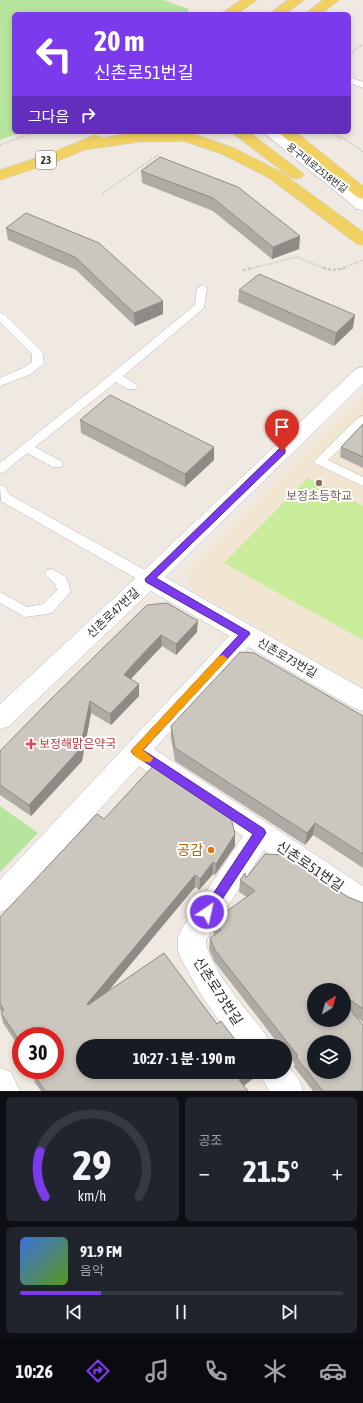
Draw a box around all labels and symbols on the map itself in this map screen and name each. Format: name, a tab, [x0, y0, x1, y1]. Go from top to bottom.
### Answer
street label: 용구대로2518번길	[284, 141, 350, 195]
road number: 23	[36, 151, 56, 169]
pin	[265, 410, 299, 451]
marker: 보정초등학교	[314, 478, 324, 488]
place label: 보정초등학교	[286, 489, 352, 503]
street label: 신촌로47번길	[84, 585, 142, 641]
street label: 신촌로73번길	[255, 635, 319, 681]
place label: 보정해맑은약국	[39, 737, 116, 751]
marker: 보정해맑은약국	[26, 739, 36, 749]
street label: 신촌로51번길	[273, 838, 347, 894]
place label: 공감	[177, 842, 203, 858]
marker: 공감	[206, 845, 216, 855]
position arrow	[186, 891, 228, 933]
street label: 신촌로73번길	[190, 954, 246, 1028]
north arrow	[307, 983, 351, 1027]
speed limit sign: 30	[12, 1027, 64, 1079]

